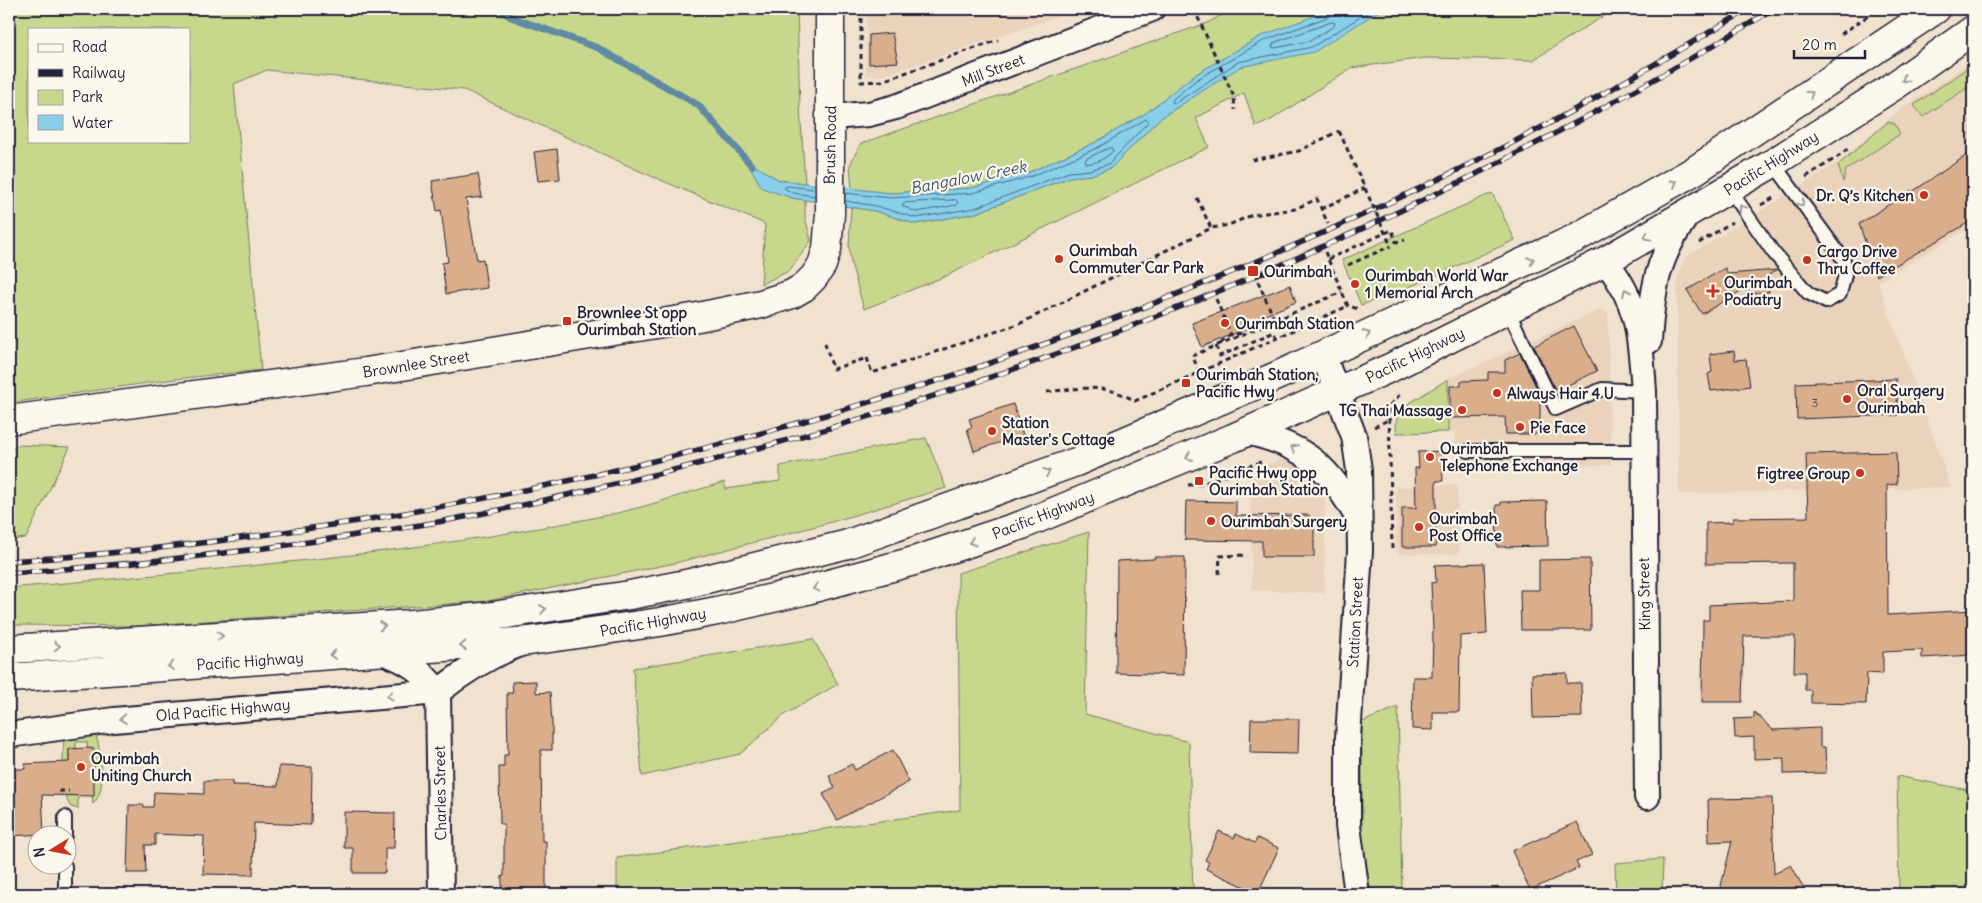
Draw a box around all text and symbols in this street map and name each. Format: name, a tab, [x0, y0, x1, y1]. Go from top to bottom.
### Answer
legend	[28, 28, 190, 142]
scale bar	[1794, 28, 1866, 60]
text: 20 m	[1802, 35, 1837, 54]
text: Road	[72, 37, 107, 56]
street label: Mill Street	[959, 49, 1027, 91]
text: Railway	[72, 63, 126, 82]
one-way arrow	[1901, 73, 1911, 82]
text: Park	[72, 87, 103, 106]
one-way arrow	[1804, 91, 1814, 100]
street label: Brush Road	[820, 105, 840, 185]
text: Water	[72, 113, 113, 132]
street label: Pacific Highway	[1720, 126, 1822, 200]
water label: Bangalow Creek	[908, 156, 1030, 198]
one-way arrow	[1669, 179, 1678, 189]
place label: Dr. Q’s Kitchen	[1816, 186, 1914, 205]
marker: Dr. Q’s Kitchen	[1918, 189, 1930, 201]
one-way arrow	[1795, 197, 1804, 207]
one-way arrow	[1739, 204, 1748, 213]
one-way arrow	[1644, 231, 1653, 241]
place label: Ourimbah Commuter Car Park	[1069, 241, 1204, 277]
place label: Cargo Drive Thru Coffee	[1817, 242, 1897, 278]
marker: Ourimbah Commuter Car Park	[1053, 253, 1065, 265]
marker: Cargo Drive Thru Coffee	[1801, 254, 1813, 266]
one-way arrow	[1526, 256, 1535, 266]
place label: Ourimbah	[1264, 262, 1333, 281]
marker: Ourimbah	[1246, 264, 1260, 278]
place label: Ourimbah World War 1 Memorial Arch	[1365, 266, 1509, 302]
place label: Ourimbah Podiatry	[1724, 273, 1793, 310]
marker: Ourimbah World War 1 Memorial Arch	[1349, 278, 1361, 290]
marker: Ourimbah Podiatry	[1706, 284, 1720, 298]
one-way arrow	[1622, 288, 1632, 297]
place label: Brownlee St opp Ourimbah Station	[577, 303, 697, 339]
place label: Ourimbah Station	[1235, 314, 1355, 333]
marker: Brownlee St opp Ourimbah Station	[561, 315, 573, 327]
marker: Ourimbah Station	[1219, 317, 1231, 329]
street label: Pacific Highway	[1363, 323, 1467, 387]
one-way arrow	[1362, 330, 1371, 341]
street label: Brownlee Street	[361, 346, 471, 382]
place label: Ourimbah Station, Pacific Hwy	[1196, 365, 1318, 402]
marker: Ourimbah Station, Pacific Hwy	[1180, 377, 1192, 389]
place label: Oral Surgery Ourimbah	[1857, 381, 1944, 417]
place label: Always Hair 4 U	[1507, 384, 1614, 404]
marker: Always Hair 4 U	[1491, 387, 1503, 399]
marker: Oral Surgery Ourimbah	[1841, 393, 1853, 405]
house number: 3	[1812, 395, 1819, 410]
place label: TG Thai Massage	[1339, 401, 1452, 421]
marker: TG Thai Massage	[1456, 404, 1468, 416]
place label: Station Master's Cottage	[1002, 413, 1115, 450]
place label: Pie Face	[1530, 418, 1586, 437]
marker: Pie Face	[1514, 421, 1526, 433]
marker: Station Master's Cottage	[986, 425, 998, 437]
place label: Ourimbah Telephone Exchange	[1440, 439, 1578, 476]
one-way arrow	[1290, 444, 1299, 454]
one-way arrow	[1185, 451, 1194, 462]
marker: Ourimbah Telephone Exchange	[1424, 451, 1436, 463]
place label: Pacific Hwy opp Ourimbah Station	[1209, 463, 1329, 499]
place label: Figtree Group	[1757, 464, 1850, 484]
marker: Figtree Group	[1854, 467, 1866, 479]
one-way arrow	[1043, 468, 1051, 478]
marker: Pacific Hwy opp Ourimbah Station	[1193, 475, 1205, 487]
street label: Pacific Highway	[989, 487, 1097, 543]
place label: Ourimbah Post Office	[1429, 509, 1502, 545]
place label: Ourimbah Surgery	[1221, 512, 1347, 532]
marker: Ourimbah Surgery	[1205, 515, 1217, 527]
marker: Ourimbah Post Office	[1413, 521, 1425, 533]
one-way arrow	[968, 536, 977, 546]
street label: King Street	[1634, 557, 1654, 631]
street label: Station Street	[1343, 576, 1367, 668]
one-way arrow	[813, 582, 821, 592]
street label: Pacific Highway	[598, 603, 708, 641]
one-way arrow	[540, 604, 548, 615]
one-way arrow	[378, 620, 386, 631]
one-way arrow	[216, 630, 224, 641]
one-way arrow	[54, 640, 62, 651]
one-way arrow	[459, 640, 467, 651]
street label: Pacific Highway	[196, 648, 304, 674]
one-way arrow	[329, 650, 337, 661]
one-way arrow	[167, 661, 175, 672]
one-way arrow	[386, 690, 394, 701]
street label: Old Pacific Highway	[155, 695, 291, 725]
one-way arrow	[119, 713, 127, 724]
street label: Charles Street	[430, 745, 450, 841]
place label: Ourimbah Uniting Church	[91, 749, 192, 786]
marker: Ourimbah Uniting Church	[75, 761, 87, 773]
north arrow	[28, 826, 78, 876]
text: N	[29, 846, 49, 859]

